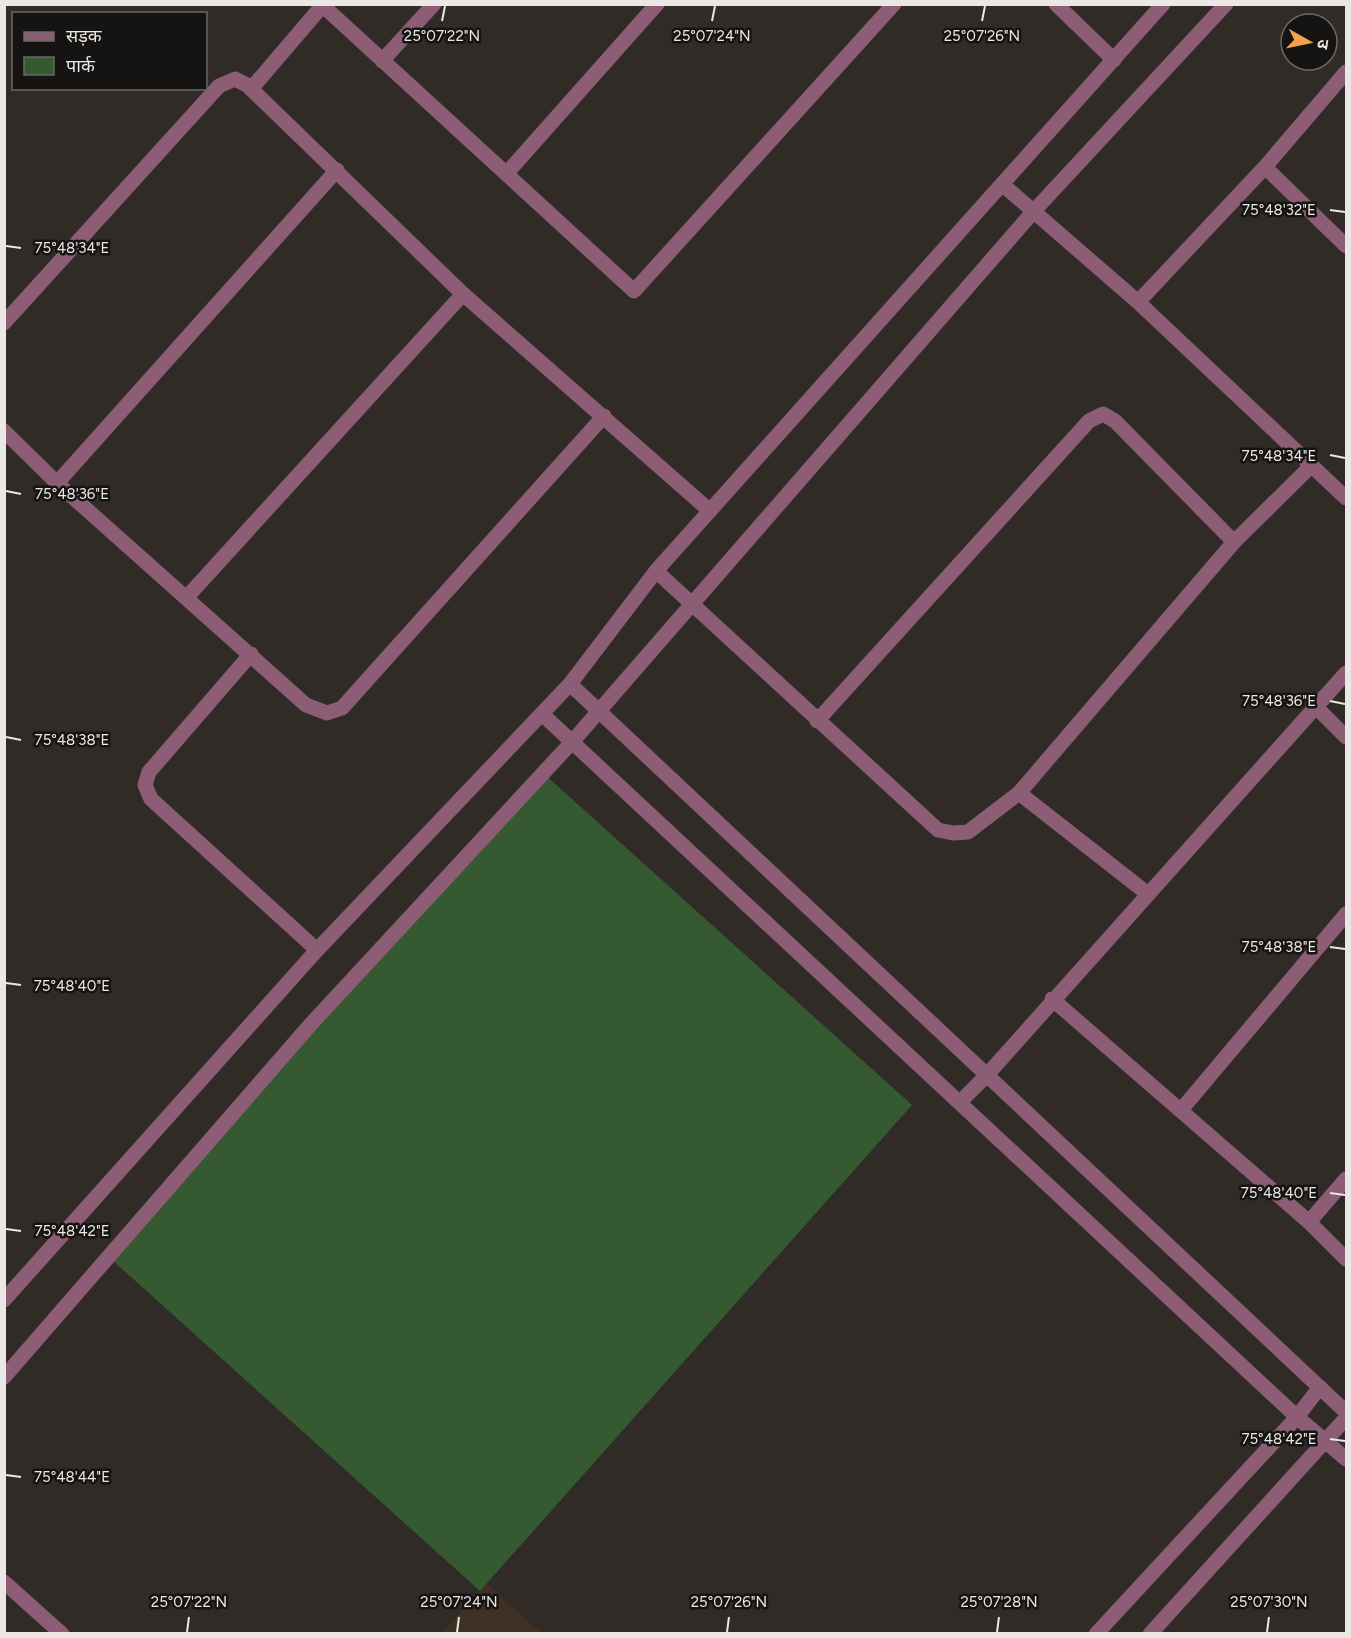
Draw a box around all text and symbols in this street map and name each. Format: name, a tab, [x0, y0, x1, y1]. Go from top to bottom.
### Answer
legend	[12, 12, 207, 90]
north arrow	[1279, 12, 1339, 72]
text: सड़क	[66, 25, 103, 47]
text: 25°07'22"N	[404, 27, 480, 45]
text: 25°07'24"N	[673, 27, 751, 45]
text: 25°07'26"N	[944, 27, 1020, 45]
text: उ	[1313, 38, 1333, 51]
text: पार्क	[66, 55, 96, 77]
text: 75°48'32"E	[1242, 201, 1316, 219]
text: 75°48'34"E	[35, 239, 109, 257]
text: 75°48'34"E	[1242, 447, 1316, 465]
text: 75°48'36"E	[35, 485, 109, 503]
text: 75°48'36"E	[1242, 692, 1316, 710]
text: 75°48'38"E	[35, 731, 109, 749]
text: 75°48'38"E	[1242, 938, 1316, 956]
text: 75°48'40"E	[34, 977, 110, 995]
text: 75°48'40"E	[1241, 1184, 1317, 1202]
text: 75°48'42"E	[34, 1222, 110, 1240]
text: 75°48'42"E	[1241, 1430, 1317, 1448]
text: 75°48'44"E	[34, 1468, 110, 1486]
text: 25°07'22"N	[151, 1593, 227, 1611]
text: 25°07'24"N	[420, 1593, 498, 1611]
text: 25°07'26"N	[691, 1593, 767, 1611]
text: 25°07'28"N	[960, 1593, 1038, 1611]
text: 25°07'30"N	[1230, 1593, 1308, 1611]

